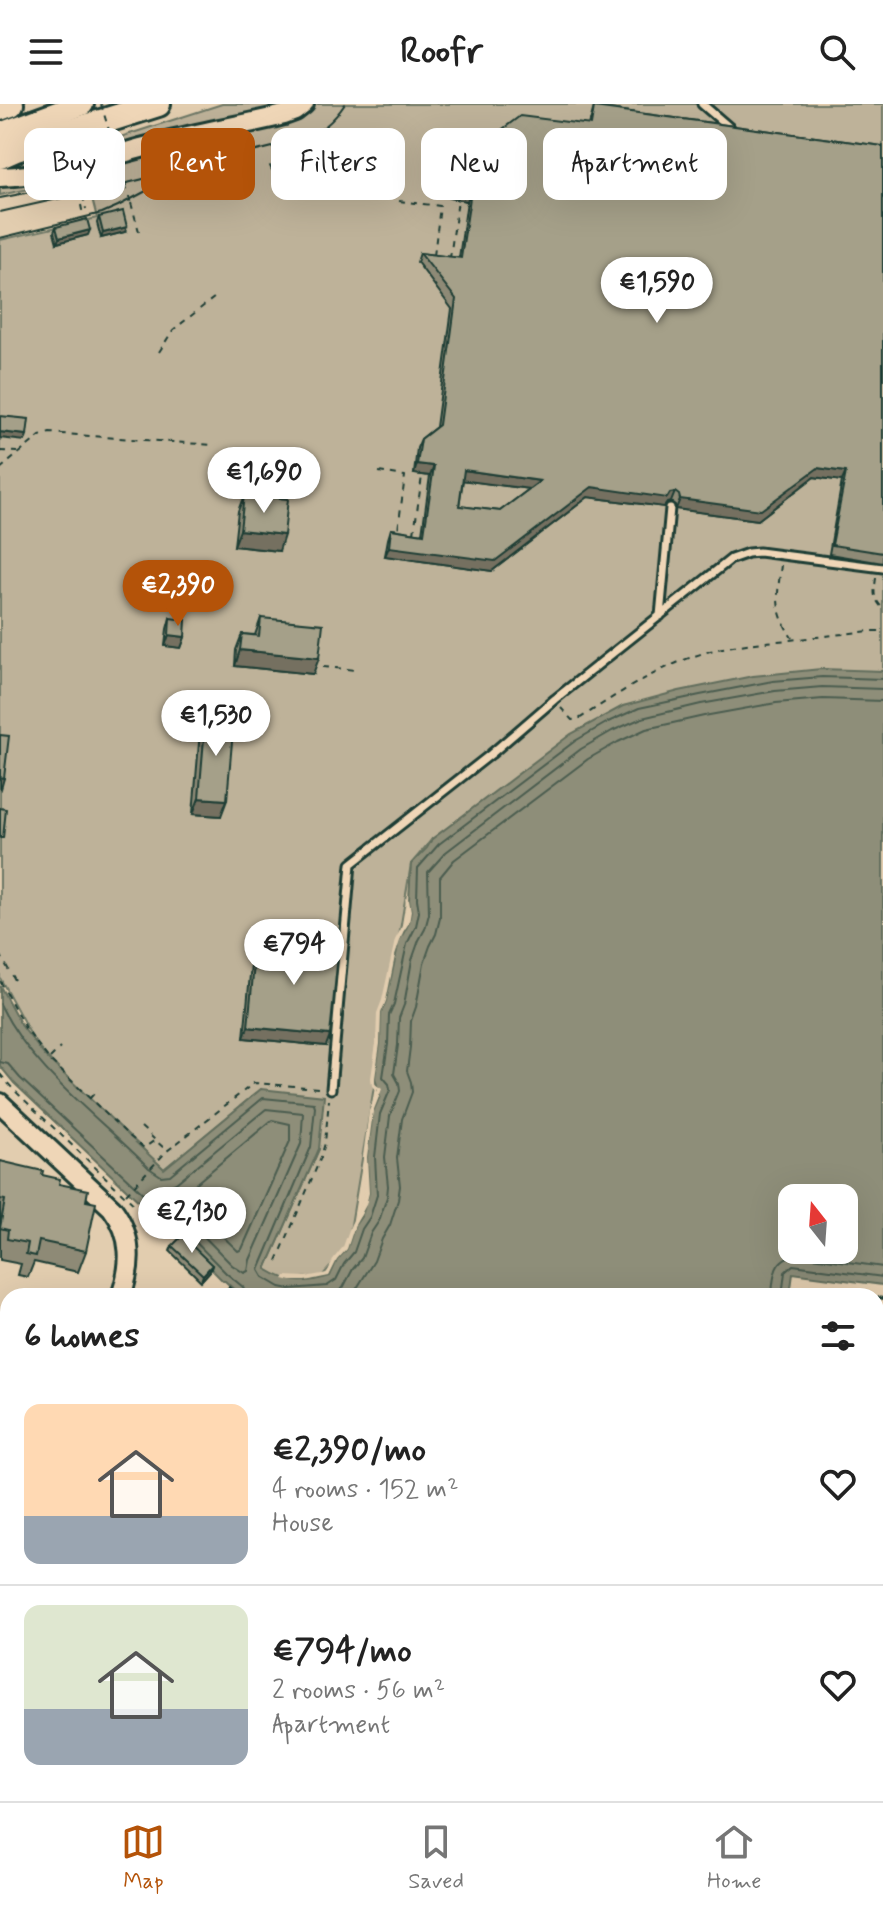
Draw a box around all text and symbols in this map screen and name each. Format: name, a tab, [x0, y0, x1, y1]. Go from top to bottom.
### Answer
text: Roofr	[400, 29, 483, 76]
icon: menu	[24, 30, 68, 74]
icon: search	[815, 30, 859, 74]
chip: Buy	[24, 128, 125, 200]
chip: Rent	[141, 128, 255, 200]
chip: Filters	[271, 128, 405, 200]
chip: New	[421, 128, 527, 200]
chip: Apartment	[543, 128, 727, 200]
pin: €1,590	[592, 257, 722, 325]
text: €1,590	[619, 266, 695, 300]
pin: €1,690	[199, 447, 329, 515]
text: €1,690	[226, 456, 302, 490]
pin: €2,390	[113, 560, 243, 628]
text: €2,390	[141, 569, 215, 603]
pin: €1,530	[151, 690, 281, 758]
text: €1,530	[179, 699, 253, 733]
pin: €794	[247, 919, 341, 987]
text: €794	[262, 928, 326, 962]
north arrow	[778, 1184, 858, 1264]
map controls	[778, 1184, 858, 1264]
pin: €2,130	[127, 1187, 257, 1255]
text: €2,130	[156, 1196, 228, 1230]
text: 6 homes	[24, 1314, 139, 1359]
icon: filters	[816, 1314, 860, 1358]
text: €2,390/mo	[272, 1428, 426, 1473]
icon: home	[88, 1436, 184, 1532]
icon: heart	[816, 1462, 860, 1506]
text: 4 rooms · 152 m²	[272, 1473, 459, 1507]
text: House	[272, 1507, 333, 1541]
text: €794/mo	[272, 1629, 412, 1674]
icon: home	[88, 1637, 184, 1733]
icon: heart	[816, 1663, 860, 1707]
text: 2 rooms · 56 m²	[272, 1674, 445, 1708]
text: Apartment	[272, 1708, 390, 1742]
tab: Map	[121, 1820, 165, 1896]
tab: Saved	[408, 1820, 464, 1896]
tab: Home	[707, 1820, 762, 1896]

